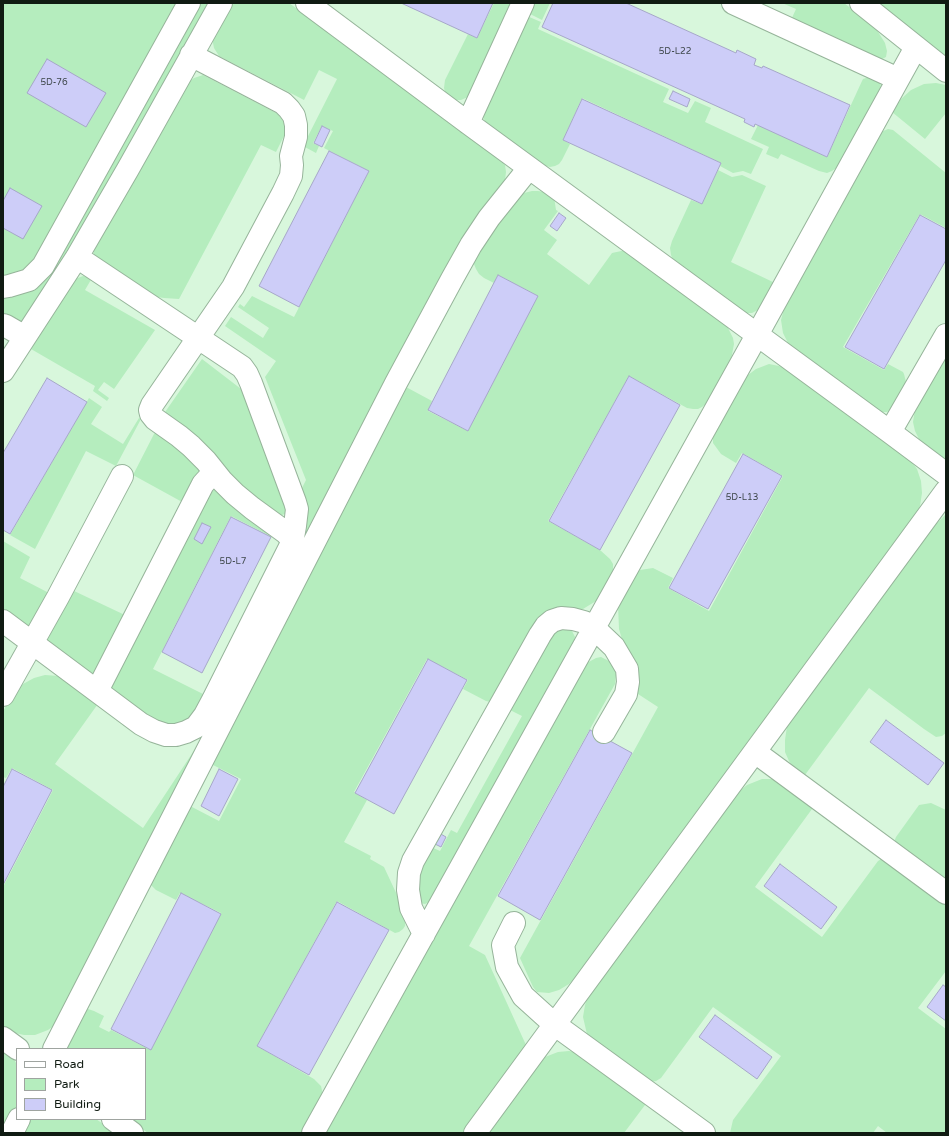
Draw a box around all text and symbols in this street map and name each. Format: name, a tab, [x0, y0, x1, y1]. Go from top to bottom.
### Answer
house number: 5D-L22	[659, 47, 691, 57]
house number: 5D-76	[40, 78, 68, 88]
house number: 5D-L13	[726, 493, 758, 503]
house number: 5D-L7	[220, 557, 246, 567]
legend	[16, 1048, 146, 1120]
text: Road	[54, 1057, 84, 1071]
text: Park	[54, 1077, 80, 1091]
text: Building	[54, 1097, 101, 1111]

